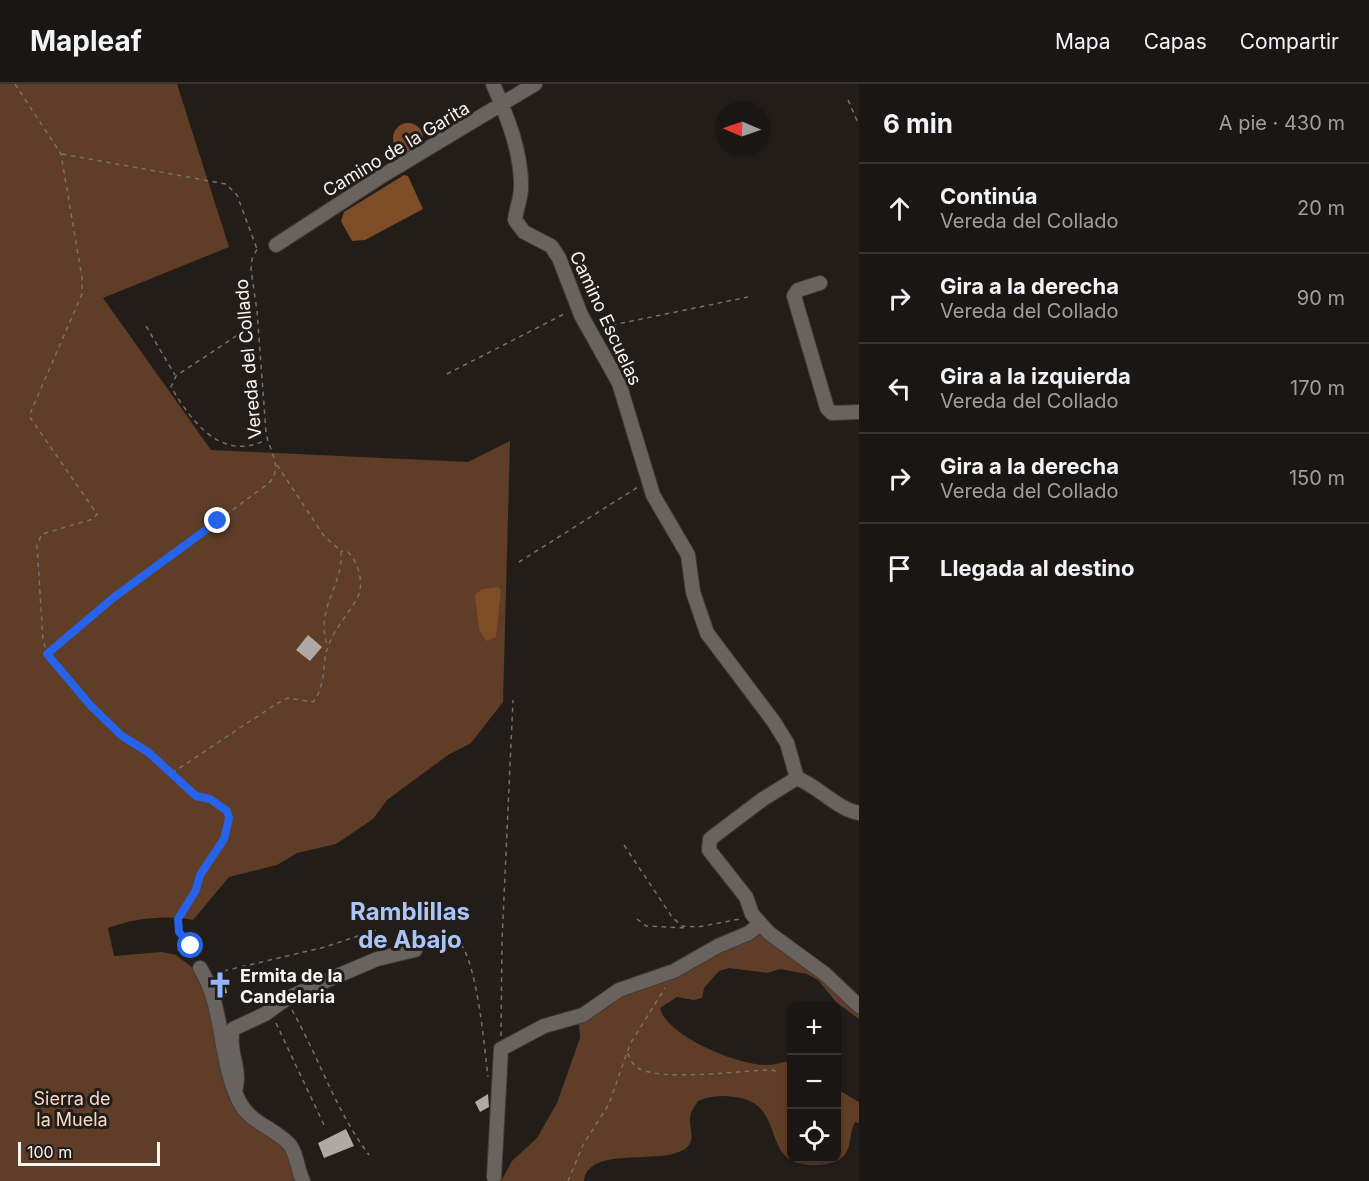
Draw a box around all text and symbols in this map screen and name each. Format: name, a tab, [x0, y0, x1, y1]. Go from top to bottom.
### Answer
text: Mapleaf	[30, 24, 142, 58]
text: Mapa	[1055, 29, 1111, 54]
text: Capas	[1144, 29, 1207, 54]
text: Compartir	[1240, 29, 1339, 54]
street label: Camino de la Garita	[319, 97, 473, 201]
north arrow	[715, 102, 769, 156]
text: 6 min	[883, 108, 953, 139]
text: A pie · 430 m	[1219, 111, 1345, 135]
text: Continúa	[940, 183, 1038, 209]
icon: ahead	[883, 192, 916, 225]
text: 20 m	[1297, 196, 1345, 220]
text: Vereda del Collado	[940, 209, 1119, 233]
street label: Camino Escuelas	[566, 248, 646, 388]
text: Gira a la derecha	[940, 273, 1119, 299]
street label: Vereda del Collado	[231, 278, 265, 440]
icon: right	[883, 282, 916, 315]
text: 90 m	[1297, 286, 1345, 310]
text: Vereda del Collado	[940, 299, 1119, 323]
text: Gira a la izquierda	[940, 363, 1131, 389]
icon: left	[883, 372, 916, 405]
text: 170 m	[1290, 376, 1345, 400]
text: Vereda del Collado	[940, 389, 1119, 413]
text: Gira a la derecha	[940, 453, 1119, 479]
icon: right	[883, 462, 916, 495]
text: 150 m	[1289, 466, 1345, 490]
text: Vereda del Collado	[940, 479, 1119, 503]
route end	[204, 507, 230, 533]
icon: arrive	[883, 552, 916, 585]
text: Llegada al destino	[940, 555, 1134, 581]
district label: Ramblillas de Abajo	[350, 897, 470, 954]
route start	[177, 932, 203, 958]
place label: Ermita de la Candelaria	[240, 965, 343, 1007]
church icon: Ermita de la Candelaria	[205, 970, 235, 1000]
map controls	[787, 1001, 841, 1163]
button: +	[787, 1001, 841, 1055]
button: −	[787, 1055, 841, 1109]
park label: Sierra de la Muela	[34, 1088, 110, 1130]
button: locate	[787, 1109, 841, 1163]
scale bar	[18, 1139, 160, 1166]
text: 100 m	[27, 1142, 72, 1162]

